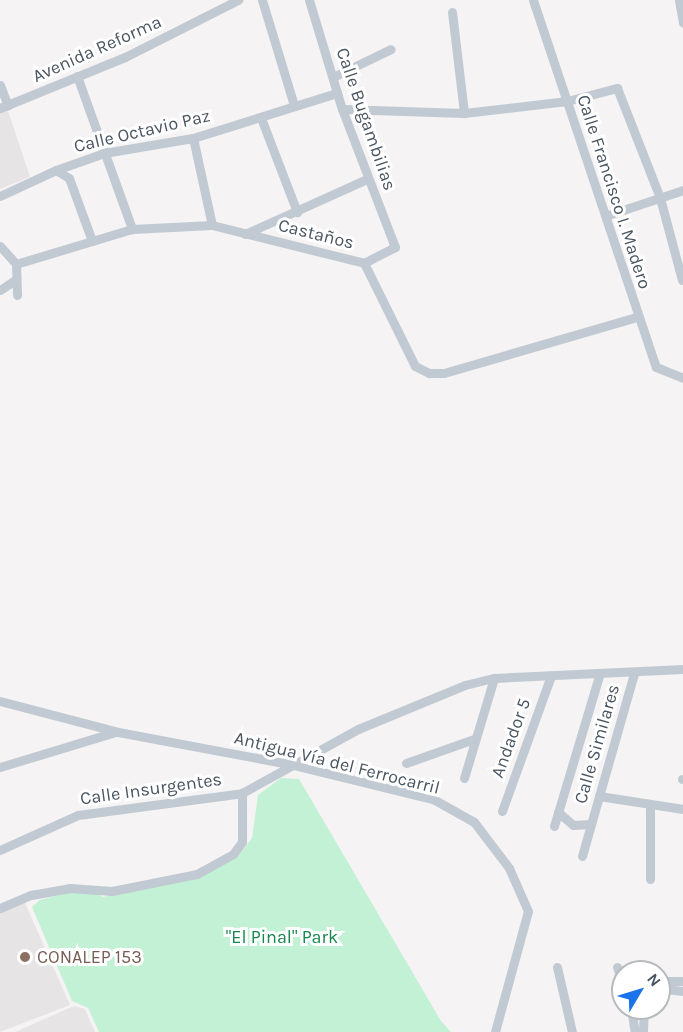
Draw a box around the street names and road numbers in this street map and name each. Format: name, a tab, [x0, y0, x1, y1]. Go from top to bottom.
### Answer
street label: Avenida Reforma	[29, 11, 165, 87]
street label: Calle Bugambilias	[331, 45, 401, 193]
street label: Calle Francisco I. Madero	[572, 92, 656, 292]
street label: Calle Octavio Paz	[72, 105, 212, 157]
street label: Castaños	[276, 214, 356, 254]
street label: Calle Similares	[570, 682, 624, 806]
street label: Andador 5	[487, 695, 535, 781]
street label: Antigua Vía del Ferrocarril	[232, 727, 442, 799]
street label: Calle Insurgentes	[79, 768, 223, 810]

